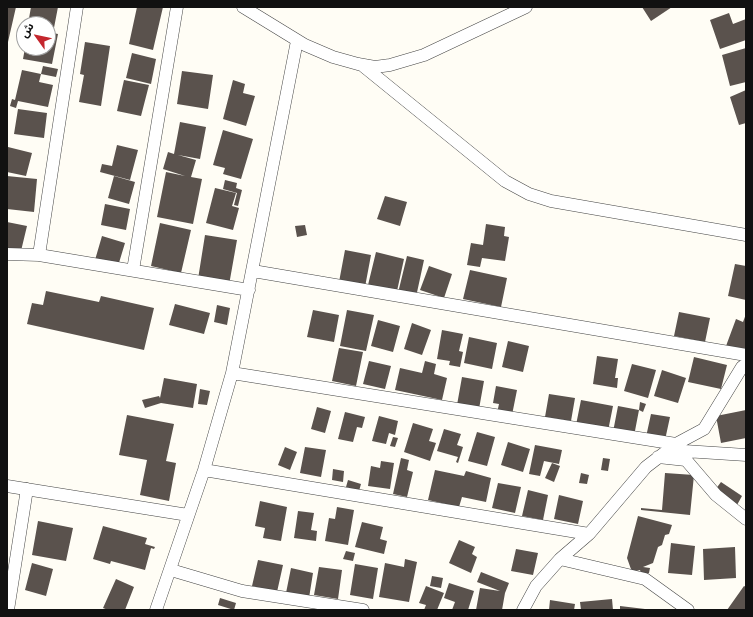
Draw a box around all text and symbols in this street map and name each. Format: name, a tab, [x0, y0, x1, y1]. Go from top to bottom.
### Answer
north arrow	[16, 16, 56, 56]
text: ش	[18, 20, 36, 40]

